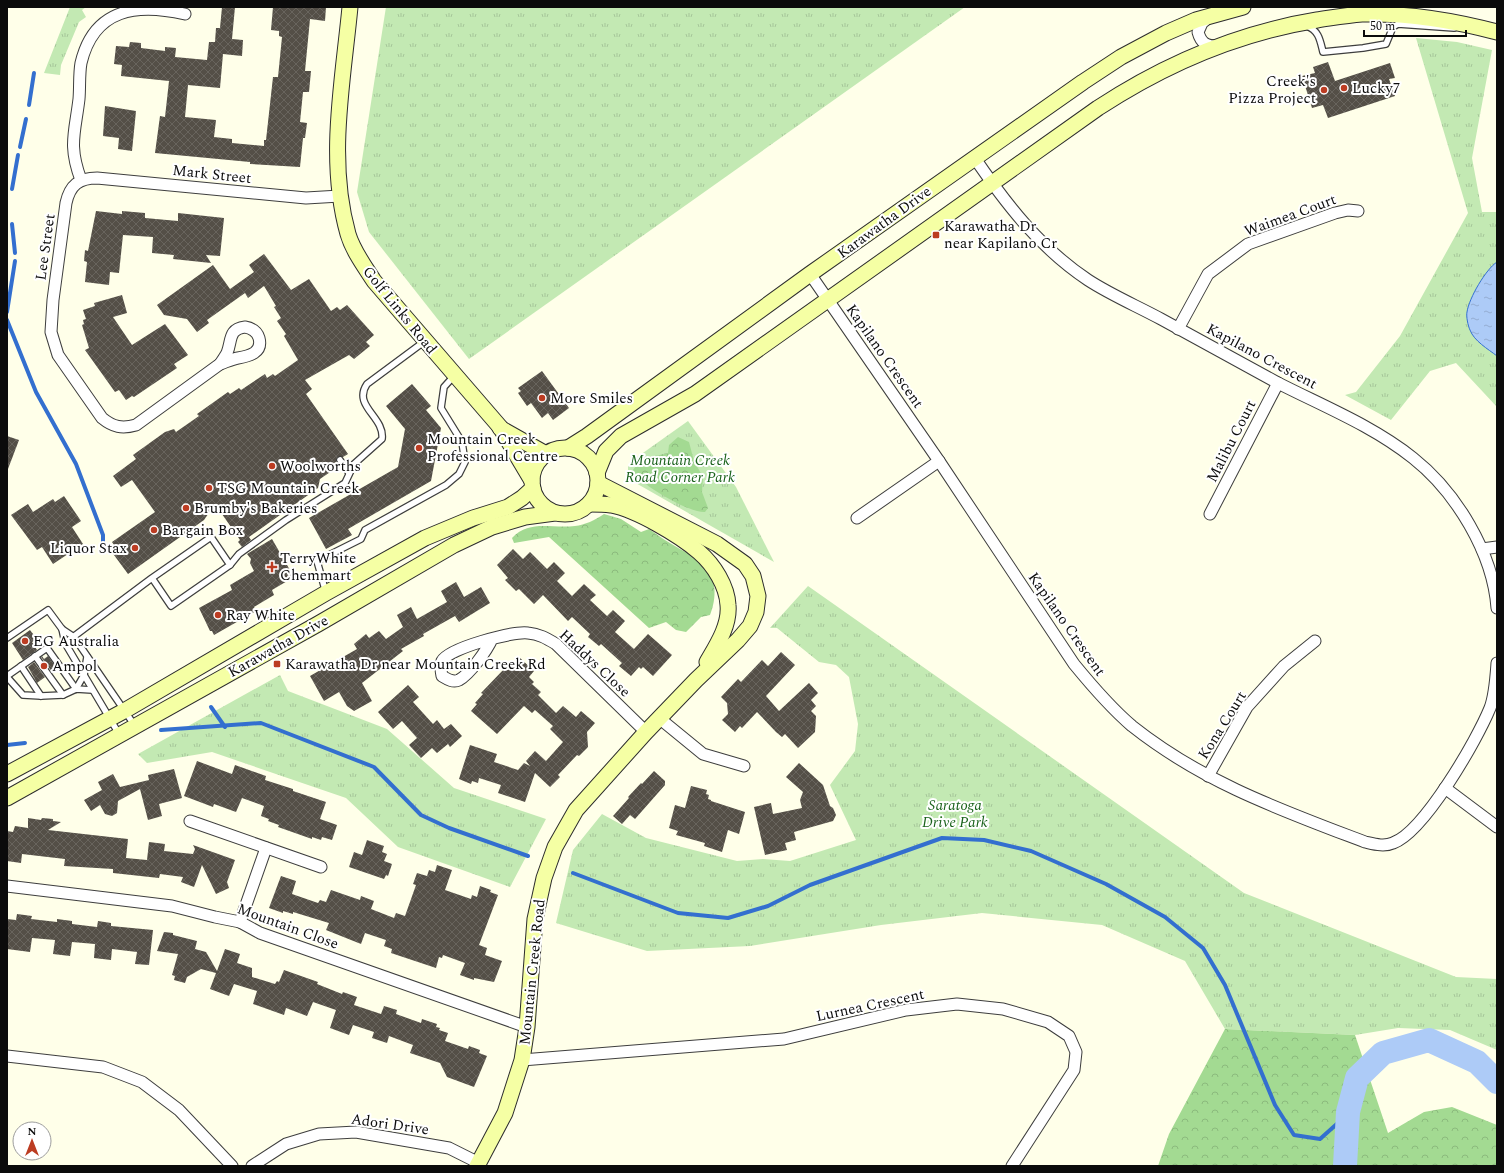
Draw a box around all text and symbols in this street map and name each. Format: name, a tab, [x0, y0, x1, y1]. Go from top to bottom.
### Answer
scale bar	[1364, 12, 1466, 38]
text: 50 m	[1370, 17, 1395, 36]
place label: Creek's Pizza Project	[1228, 70, 1316, 110]
place label: Lucky7	[1352, 77, 1400, 100]
marker: Lucky7	[1339, 83, 1349, 93]
marker: Creek's Pizza Project	[1319, 85, 1329, 95]
street label: Mark Street	[171, 159, 253, 190]
street label: Karawatha Drive	[832, 180, 936, 265]
street label: Waimea Court	[1241, 188, 1339, 243]
street label: Lee Street	[29, 212, 62, 282]
place label: Karawatha Dr near Kapilano Cr	[944, 215, 1057, 255]
marker: Karawatha Dr near Kapilano Cr	[931, 230, 941, 240]
street label: Golf Links Road	[357, 261, 443, 359]
street label: Kapilano Crescent	[840, 300, 929, 413]
street label: Kapilano Crescent	[1202, 318, 1321, 395]
place label: More Smiles	[550, 387, 633, 410]
marker: More Smiles	[537, 393, 547, 403]
street label: Malibu Court	[1201, 396, 1262, 487]
place label: Mountain Creek Professional Centre	[427, 428, 558, 468]
marker: Mountain Creek Professional Centre	[414, 443, 424, 453]
park label: Mountain Creek Road Corner Park	[625, 449, 735, 489]
place label: Woolworths	[280, 455, 361, 478]
marker: Woolworths	[267, 461, 277, 471]
place label: TSG Mountain Creek	[217, 477, 360, 500]
marker: TSG Mountain Creek	[204, 483, 214, 493]
place label: Brumby's Bakeries	[194, 497, 317, 520]
marker: Brumby's Bakeries	[181, 503, 191, 513]
place label: Bargain Box	[162, 519, 244, 542]
marker: Bargain Box	[149, 525, 159, 535]
place label: Liquor Stax	[50, 537, 128, 560]
marker: Liquor Stax	[130, 543, 140, 553]
place label: TerryWhite Chemmart	[280, 547, 356, 587]
marker: TerryWhite Chemmart	[267, 562, 277, 572]
street label: Kapilano Crescent	[1022, 568, 1111, 681]
place label: Ray White	[226, 604, 295, 627]
street label: Karawatha Drive	[224, 609, 333, 684]
marker: Ray White	[213, 610, 223, 620]
street label: Haddys Close	[554, 624, 636, 703]
place label: EG Australia	[33, 630, 120, 653]
marker: EG Australia	[20, 636, 30, 646]
place label: Karawatha Dr near Mountain Creek Rd	[285, 653, 546, 676]
place label: Ampol	[52, 655, 97, 678]
marker: Karawatha Dr near Mountain Creek Rd	[272, 659, 282, 669]
marker: Ampol	[39, 661, 49, 671]
street label: Kona Court	[1192, 687, 1253, 764]
park label: Saratoga Drive Park	[922, 794, 988, 834]
street label: Mountain Close	[234, 897, 342, 956]
street label: Mountain Creek Road	[513, 898, 552, 1046]
street label: Lurnea Crescent	[814, 983, 926, 1028]
street label: Adori Drive	[349, 1108, 430, 1141]
north arrow	[12, 1121, 52, 1161]
text: N	[28, 1123, 37, 1140]

